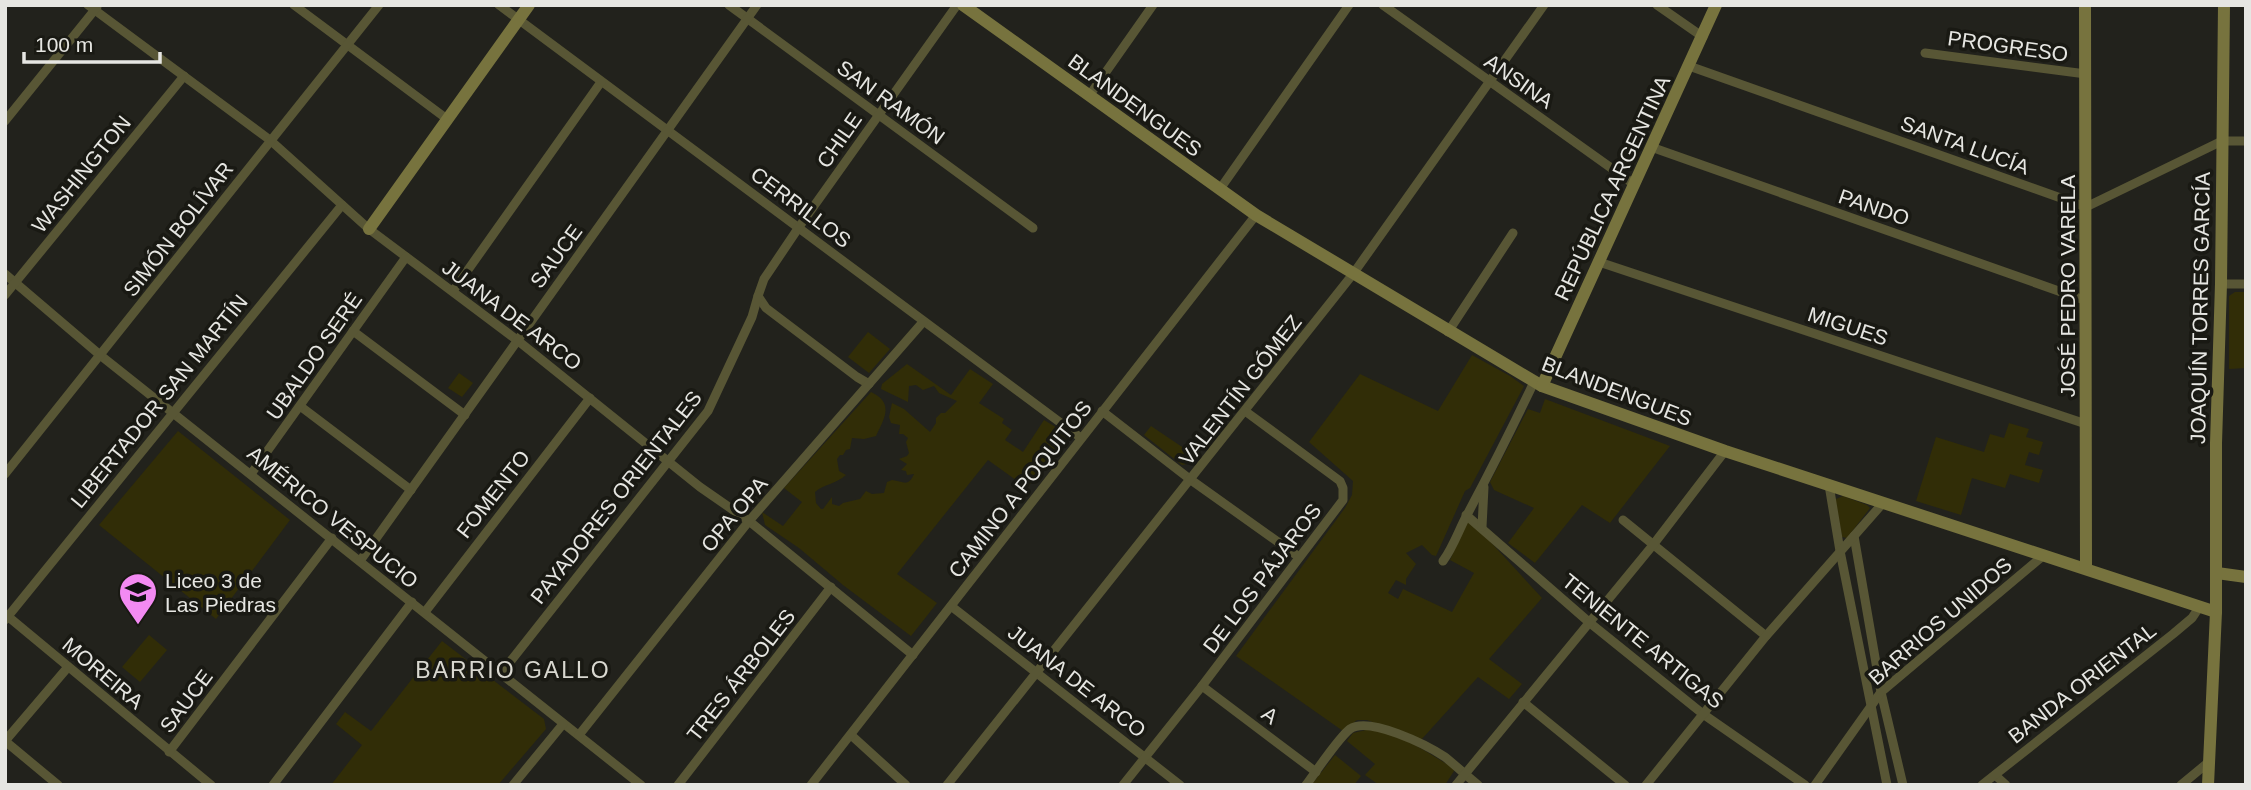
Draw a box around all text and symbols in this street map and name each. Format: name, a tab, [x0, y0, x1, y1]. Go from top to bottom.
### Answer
scale bar	[24, 21, 161, 65]
street label: PROGRESO	[1946, 26, 2070, 66]
text: 100 m	[35, 33, 93, 56]
street label: BLANDENGUES	[1064, 49, 1206, 161]
street label: ANSINA	[1480, 49, 1558, 113]
street label: SAN RAMÓN	[833, 55, 949, 149]
street label: REPÚBLICA ARGENTINA	[1550, 72, 1674, 304]
street label: CHILE	[812, 108, 866, 172]
street label: WASHINGTON	[27, 111, 135, 237]
street label: SANTA LUCÍA	[1898, 111, 2032, 179]
street label: SIMÓN BOLÍVAR	[118, 157, 238, 301]
street label: CERRILLOS	[747, 162, 855, 252]
street label: JOAQUÍN TORRES GARCÍA	[2186, 172, 2214, 444]
street label: JOSÉ PEDRO VARELA	[2056, 175, 2079, 397]
street label: PANDO	[1836, 184, 1912, 230]
street label: SAUCE	[525, 220, 587, 292]
street label: JUANA DE ARCO	[438, 255, 586, 375]
street label: UBALDO SERÉ	[262, 288, 366, 424]
street label: LIBERTADOR SAN MARTÍN	[66, 290, 252, 512]
street label: MIGUES	[1805, 302, 1891, 350]
street label: VALENTÍN GÓMEZ	[1174, 310, 1306, 470]
street label: BLANDENGUES	[1539, 352, 1695, 430]
street label: PAYADORES ORIENTALES	[526, 386, 706, 608]
street label: CAMINO A POQUITOS	[944, 396, 1096, 582]
street label: AMÉRICO VESPUCIO	[243, 441, 423, 593]
street label: FOMENTO	[452, 446, 534, 542]
street label: OPA OPA	[696, 472, 772, 556]
street label: DE LOS PÁJAROS	[1198, 499, 1326, 657]
street label: BARRIOS UNIDOS	[1864, 553, 2016, 689]
place label: Liceo 3 de Las Piedras	[165, 569, 276, 616]
street label: TENIENTE ARTIGAS	[1558, 569, 1728, 713]
school or university icon: Liceo 3 de Las Piedras	[117, 571, 159, 626]
street label: TRES ÁRBOLES	[682, 604, 800, 746]
street label: BANDA ORIENTAL	[2004, 618, 2160, 748]
street label: JUANA DE ARCO	[1004, 620, 1150, 742]
street label: MOREIRA	[58, 633, 148, 713]
district label: BARRIO GALLO	[415, 657, 611, 683]
street label: SAUCE	[155, 665, 217, 737]
street label: A	[1257, 702, 1283, 728]

